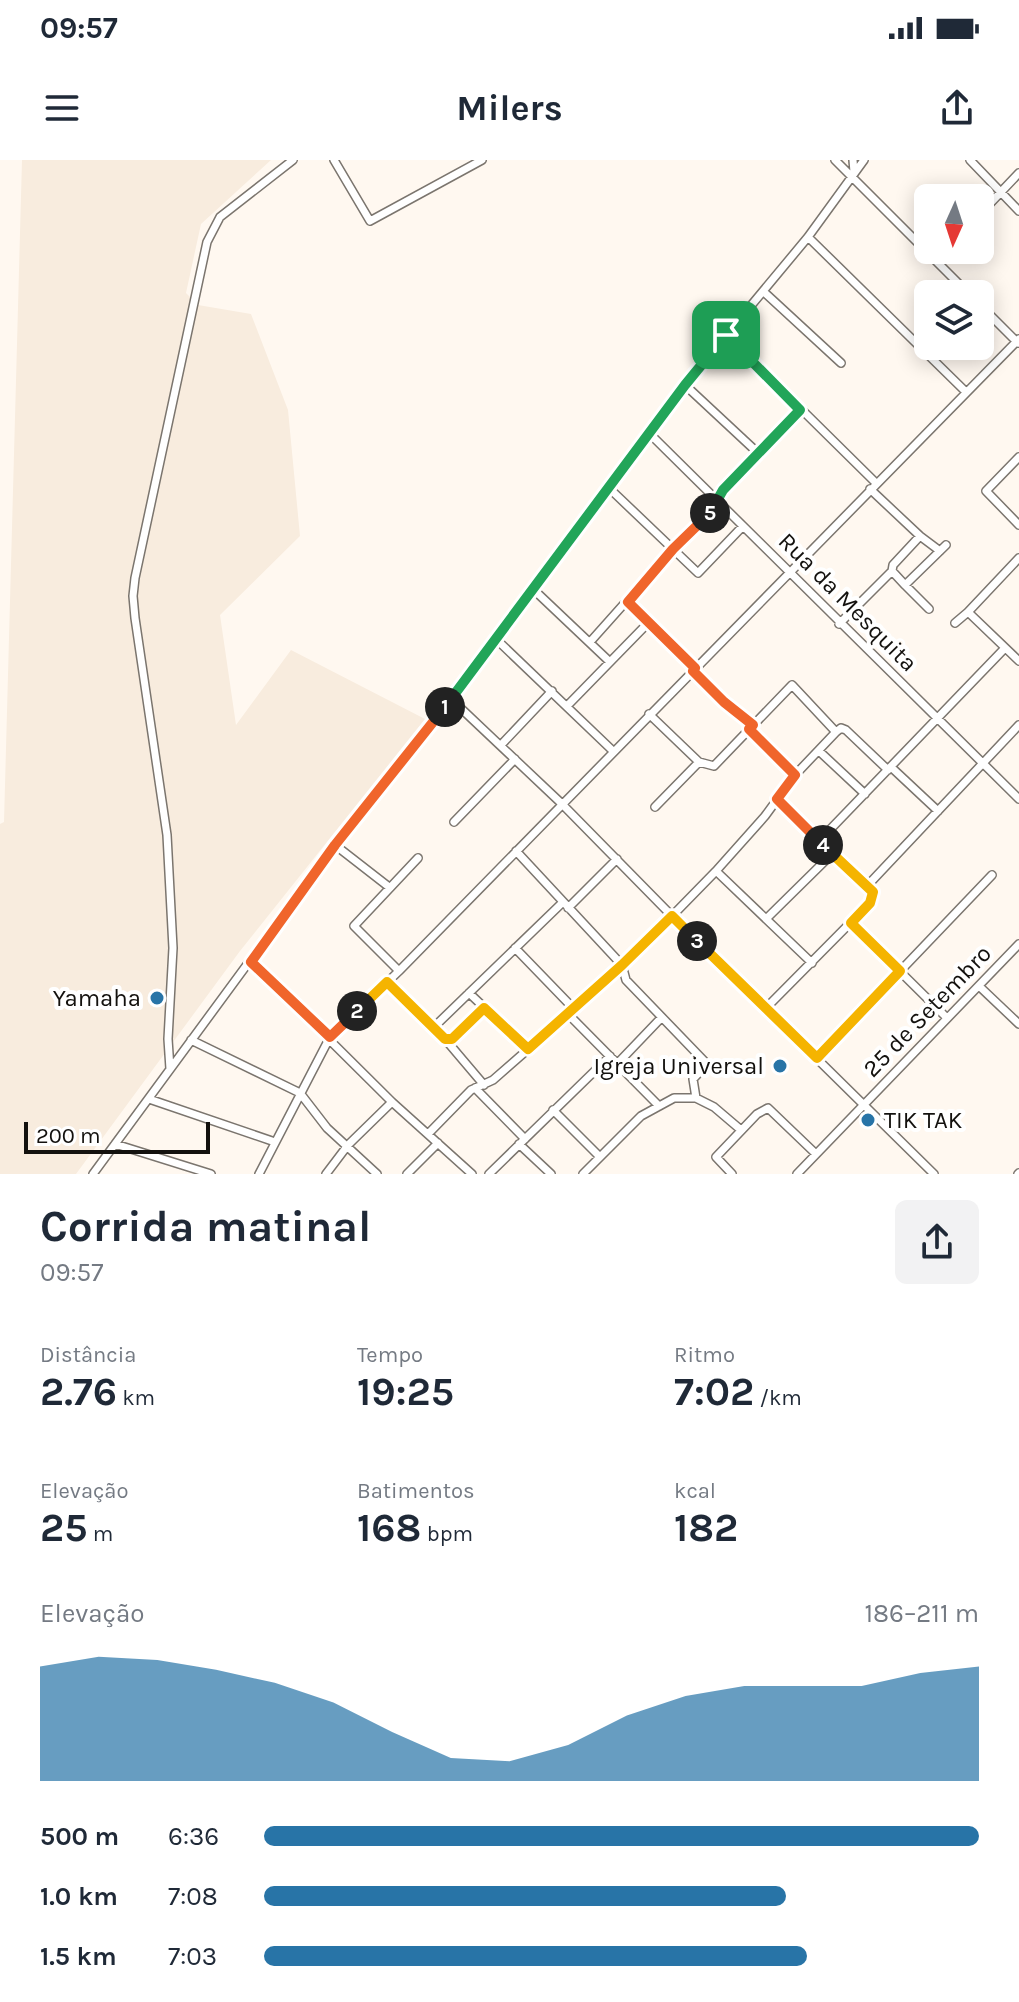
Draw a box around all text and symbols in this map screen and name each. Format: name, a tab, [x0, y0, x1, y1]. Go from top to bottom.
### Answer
text: 09:57	[40, 10, 118, 46]
icon: menu	[40, 86, 84, 130]
icon: share	[935, 86, 979, 130]
text: Milers	[456, 87, 563, 129]
north arrow	[914, 184, 994, 264]
map controls	[914, 184, 994, 360]
button: layers	[914, 280, 994, 360]
pin	[692, 301, 760, 369]
icon: arrive	[704, 313, 748, 357]
pin: 5	[690, 493, 730, 533]
text: 5	[704, 500, 716, 526]
street label: Rua da Mesquita	[773, 527, 923, 677]
pin: 1	[425, 687, 465, 727]
text: 1	[441, 694, 449, 720]
pin: 4	[803, 825, 843, 865]
text: 4	[816, 832, 830, 858]
pin: 3	[677, 921, 717, 961]
text: 3	[690, 928, 704, 954]
street label: 25 de Setembro	[857, 939, 997, 1083]
place label: Yamaha	[53, 984, 141, 1012]
marker: Yamaha	[148, 989, 166, 1007]
pin: 2	[337, 991, 377, 1031]
text: 2	[350, 998, 364, 1024]
place label: Igreja Universal	[593, 1052, 764, 1080]
marker: Igreja Universal	[771, 1057, 789, 1075]
place label: TIK TAK	[884, 1106, 963, 1134]
marker: TIK TAK	[859, 1111, 877, 1129]
scale bar	[24, 1118, 210, 1154]
text: 200 m	[36, 1123, 101, 1149]
button: share	[895, 1200, 979, 1284]
text: Corrida matinal	[40, 1201, 371, 1252]
text: 09:57	[40, 1257, 103, 1288]
text: Distância	[40, 1342, 136, 1368]
text: Tempo	[357, 1342, 423, 1368]
text: Ritmo	[674, 1342, 735, 1368]
text: 2.76	[40, 1368, 117, 1415]
text: 19:25	[357, 1368, 454, 1415]
text: 7:02	[674, 1368, 754, 1415]
text: km	[117, 1385, 155, 1411]
text: /km	[754, 1385, 802, 1411]
text: Elevação	[40, 1478, 128, 1504]
text: Batimentos	[357, 1478, 475, 1504]
text: kcal	[674, 1478, 716, 1504]
text: 25	[40, 1504, 87, 1551]
text: 168	[357, 1504, 421, 1551]
text: 182	[674, 1504, 738, 1551]
text: m	[87, 1521, 113, 1547]
text: bpm	[421, 1521, 473, 1547]
text: Elevação	[40, 1598, 145, 1629]
text: 186–211 m	[865, 1598, 979, 1629]
text: 500 m	[40, 1821, 119, 1852]
text: 6:36	[168, 1821, 219, 1852]
text: 1.0 km	[40, 1881, 118, 1912]
text: 7:08	[168, 1881, 218, 1912]
text: 1.5 km	[40, 1941, 117, 1972]
text: 7:03	[168, 1941, 217, 1972]

